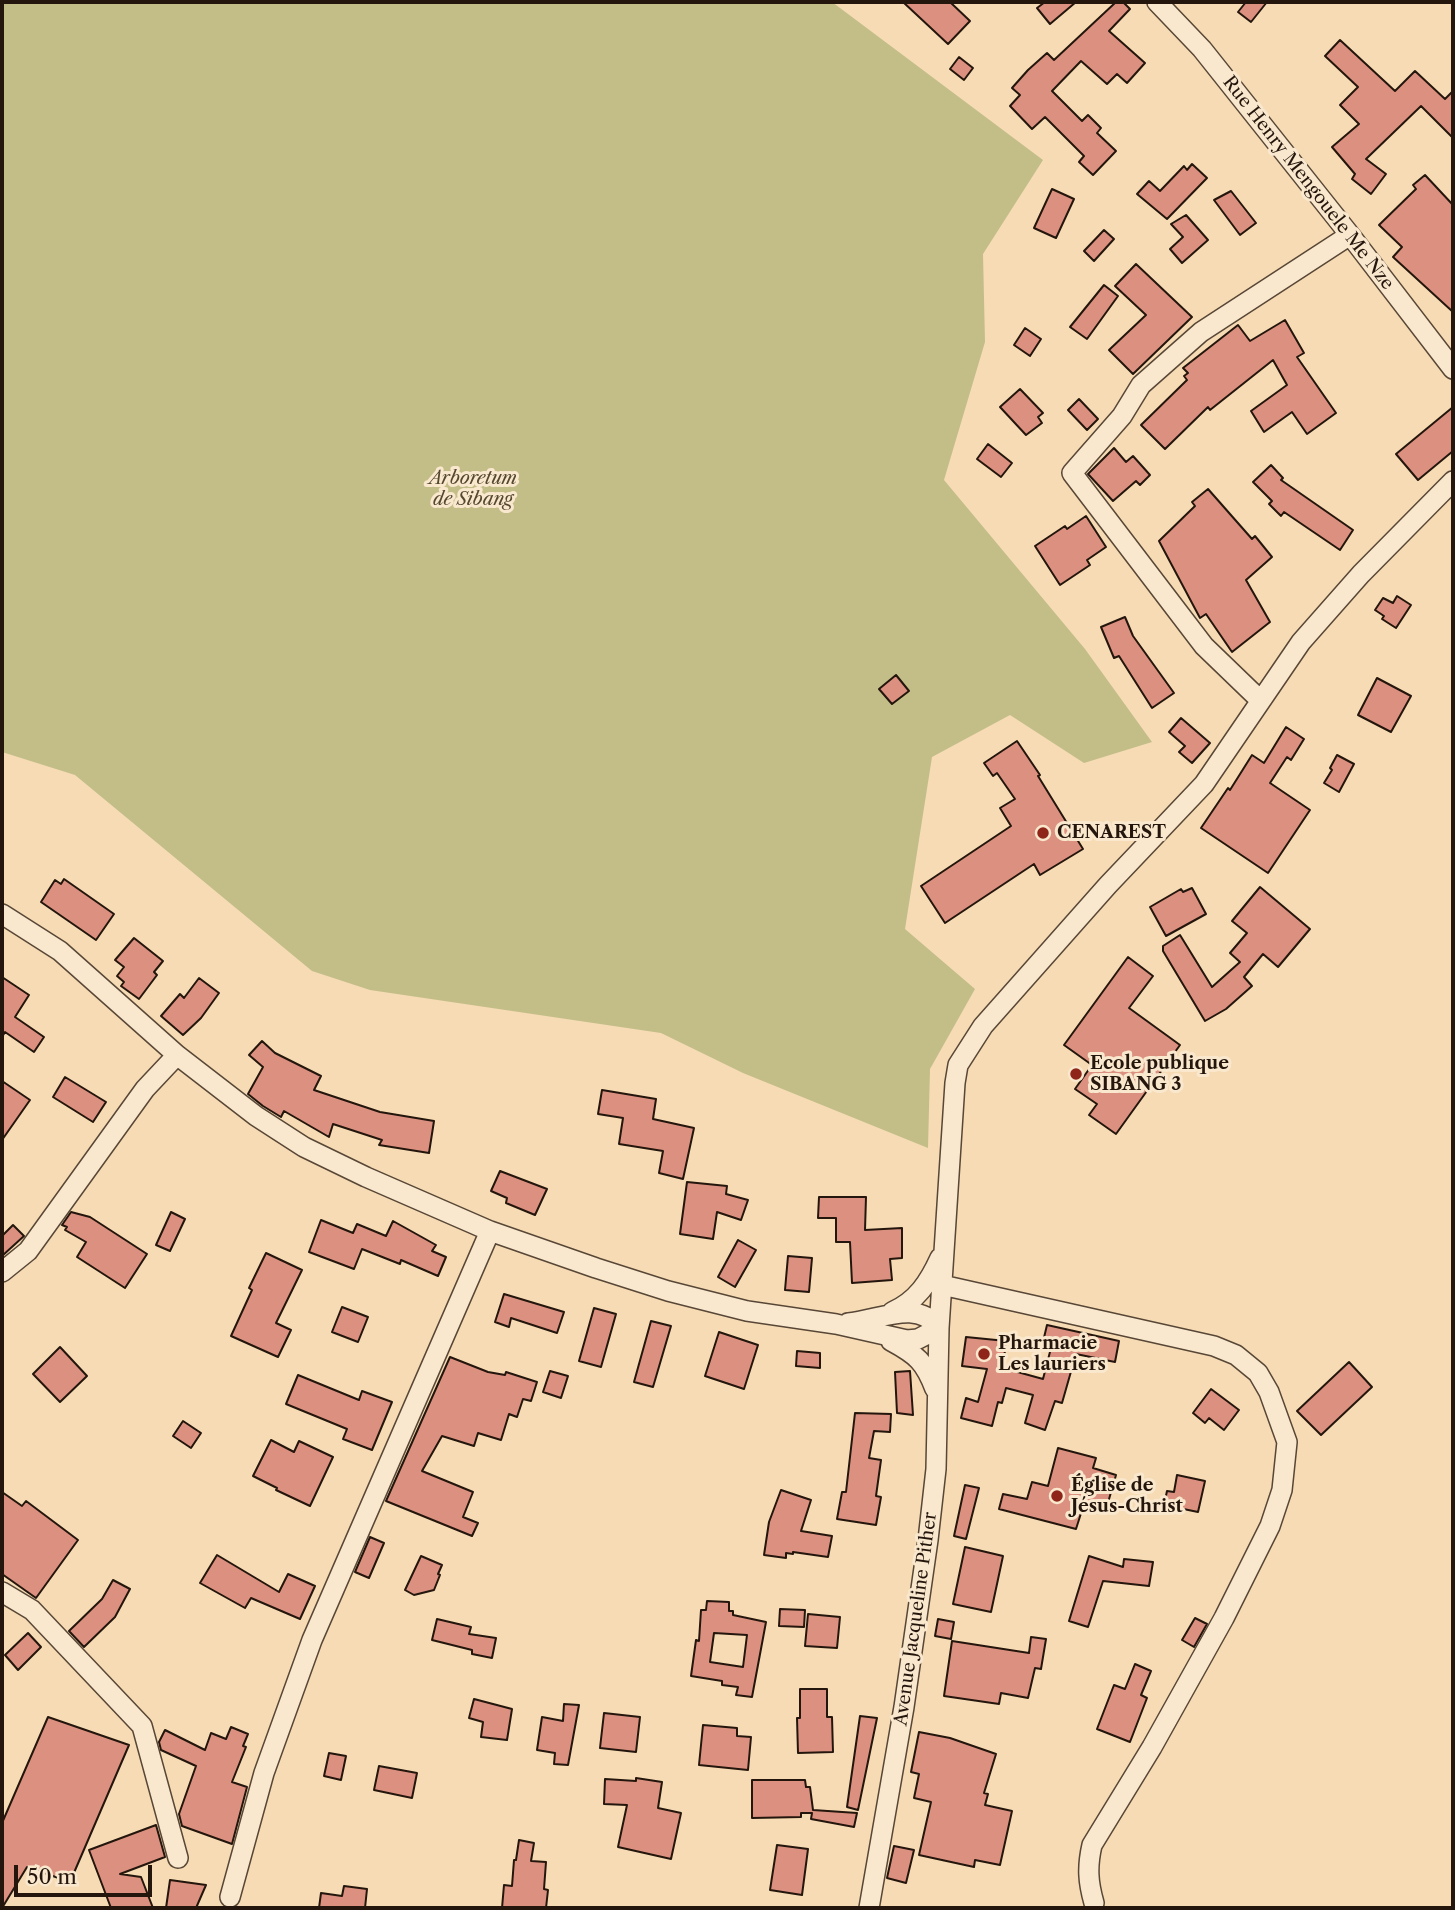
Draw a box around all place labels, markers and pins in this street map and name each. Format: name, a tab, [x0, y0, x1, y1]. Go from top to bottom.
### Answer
place label: CENAREST	[1057, 822, 1166, 844]
marker: CENAREST	[1035, 825, 1051, 841]
place label: Ecole publique SIBANG 3	[1090, 1053, 1229, 1096]
marker: Ecole publique SIBANG 3	[1068, 1066, 1084, 1082]
place label: Pharmacie Les lauriers	[998, 1333, 1106, 1376]
marker: Pharmacie Les lauriers	[976, 1346, 992, 1362]
place label: Église de Jésus-Christ	[1071, 1475, 1183, 1518]
marker: Église de Jésus-Christ	[1049, 1488, 1065, 1504]

